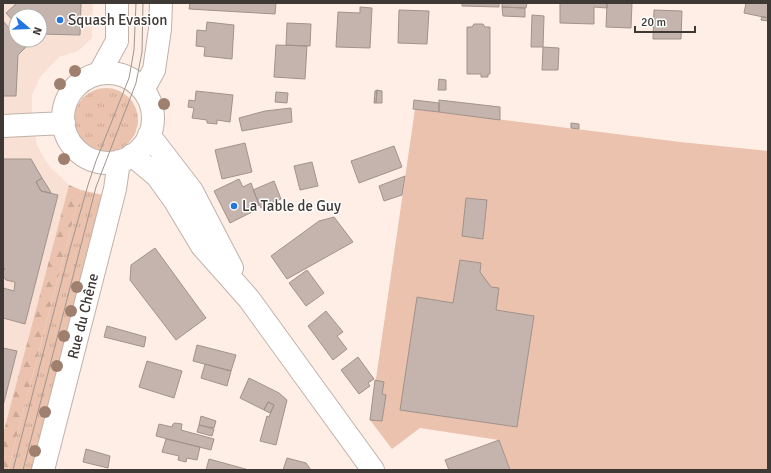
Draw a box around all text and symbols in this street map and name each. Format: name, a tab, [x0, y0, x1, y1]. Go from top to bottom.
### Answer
north arrow	[8, 8, 48, 48]
scale bar	[635, 8, 695, 34]
place label: Squash Evasion	[68, 11, 167, 29]
marker: Squash Evasion	[55, 15, 65, 25]
text: 20 m	[641, 15, 666, 30]
text: N	[30, 25, 44, 37]
place label: La Table de Guy	[242, 197, 341, 215]
marker: La Table de Guy	[229, 201, 239, 211]
street label: Rue du Chêne	[64, 271, 102, 361]

